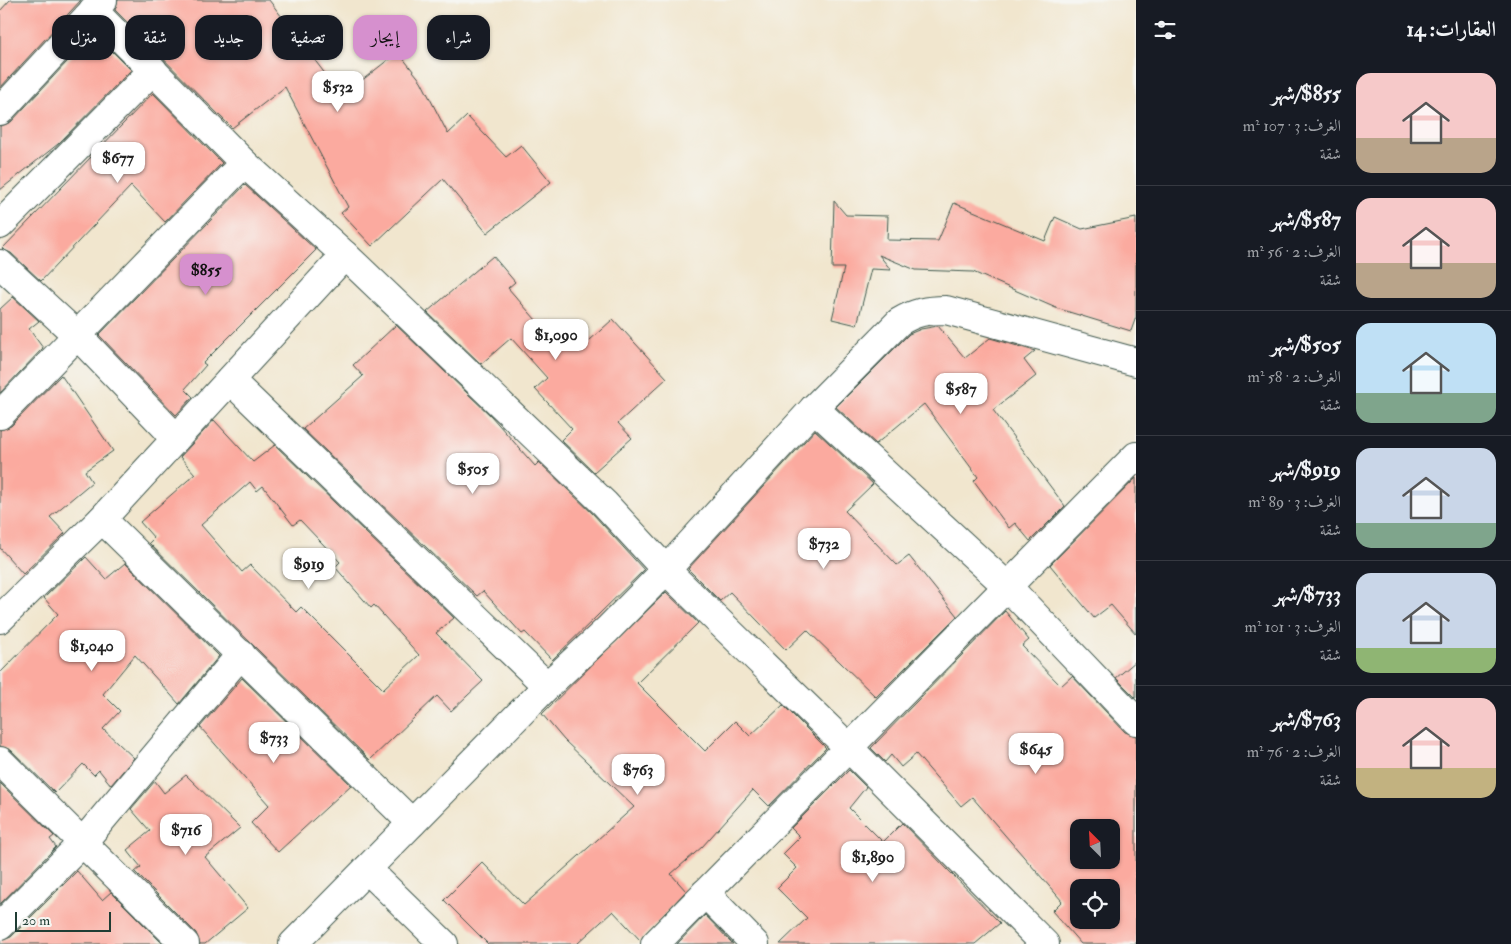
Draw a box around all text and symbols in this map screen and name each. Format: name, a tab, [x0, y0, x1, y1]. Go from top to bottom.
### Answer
chip: منزل	[52, 15, 115, 60]
chip: شقة	[125, 15, 185, 60]
chip: جديد	[195, 15, 262, 60]
chip: تصفية	[272, 15, 343, 60]
chip: إيجار	[353, 15, 417, 60]
chip: شراء	[427, 15, 490, 60]
icon: filters	[1151, 16, 1179, 44]
text: العقارات: 14	[1407, 16, 1496, 43]
pin: $532	[308, 70, 368, 113]
text: $532	[323, 77, 353, 97]
text: $855/شهر	[1271, 80, 1341, 107]
icon: home	[1396, 93, 1456, 153]
text: الغرف: 3 · 107 m²	[1243, 116, 1341, 136]
pin: $677	[88, 142, 148, 184]
text: شقة	[1320, 144, 1341, 164]
text: $677	[102, 148, 134, 168]
text: $587/شهر	[1271, 206, 1341, 233]
icon: home	[1396, 218, 1456, 278]
text: الغرف: 2 · 56 m²	[1247, 242, 1341, 262]
pin: $855	[176, 254, 236, 296]
text: $855	[191, 260, 221, 280]
text: شقة	[1320, 270, 1341, 290]
pin: $1,090	[515, 318, 597, 361]
text: $1,090	[534, 325, 578, 345]
text: $505/شهر	[1271, 331, 1341, 358]
icon: home	[1396, 343, 1456, 403]
text: الغرف: 2 · 58 m²	[1247, 367, 1341, 387]
pin: $587	[931, 372, 991, 415]
text: $587	[946, 379, 976, 399]
text: شقة	[1320, 395, 1341, 415]
pin: $505	[443, 452, 503, 495]
text: $919/شهر	[1271, 456, 1341, 483]
text: $505	[457, 459, 489, 479]
icon: home	[1396, 468, 1456, 528]
text: الغرف: 3 · 89 m²	[1248, 492, 1341, 512]
text: شقة	[1320, 520, 1341, 540]
pin: $732	[794, 528, 854, 570]
text: $732	[809, 534, 839, 554]
pin: $919	[279, 548, 339, 590]
text: $919	[293, 554, 325, 574]
text: $733/شهر	[1274, 581, 1341, 608]
icon: home	[1396, 593, 1456, 653]
text: الغرف: 3 · 101 m²	[1245, 617, 1341, 637]
pin: $1,040	[51, 630, 133, 672]
text: $1,040	[70, 636, 114, 656]
text: شقة	[1320, 645, 1341, 665]
text: $763/شهر	[1271, 706, 1341, 733]
icon: home	[1396, 718, 1456, 778]
pin: $733	[244, 722, 304, 764]
text: $733	[260, 728, 288, 748]
pin: $645	[1006, 732, 1066, 775]
text: $645	[1020, 739, 1052, 759]
text: الغرف: 2 · 76 m²	[1247, 742, 1341, 762]
pin: $763	[608, 754, 668, 796]
text: $763	[623, 760, 653, 780]
text: شقة	[1320, 770, 1341, 790]
pin: $716	[156, 814, 216, 856]
north arrow	[1070, 819, 1120, 869]
map controls	[1070, 819, 1120, 929]
text: $716	[171, 820, 201, 840]
pin: $1,890	[832, 840, 914, 883]
text: $1,890	[852, 847, 894, 867]
button: locate	[1070, 879, 1120, 929]
scale bar	[15, 909, 111, 932]
text: 20 m	[22, 912, 50, 929]

